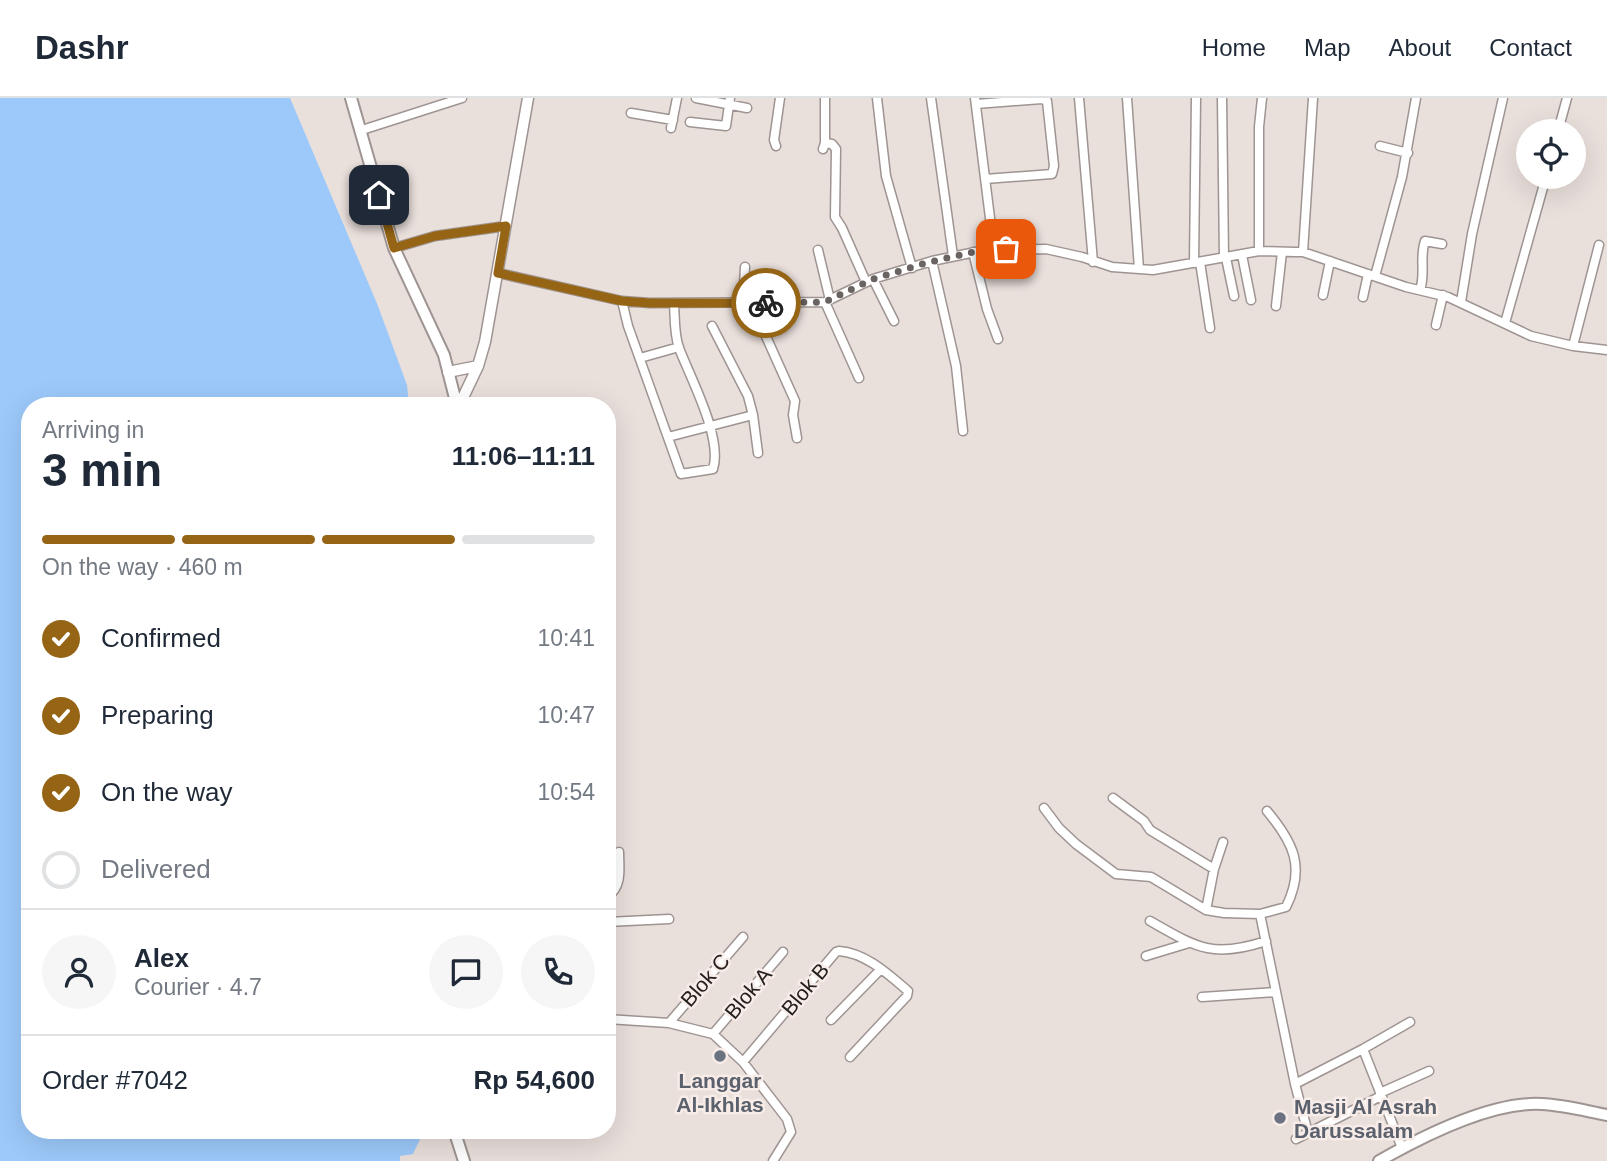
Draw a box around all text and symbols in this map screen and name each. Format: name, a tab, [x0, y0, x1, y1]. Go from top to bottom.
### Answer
text: Dashr	[35, 29, 129, 66]
text: Home	[1202, 34, 1266, 61]
text: Map	[1304, 34, 1351, 61]
text: About	[1389, 34, 1451, 61]
text: Contact	[1489, 34, 1572, 61]
map controls	[1516, 119, 1586, 189]
button: locate	[1516, 119, 1586, 189]
pin	[349, 165, 409, 225]
icon: home	[360, 176, 398, 214]
pin	[976, 219, 1036, 279]
icon: bag	[987, 230, 1025, 268]
courier	[731, 268, 801, 338]
icon: bike	[747, 284, 785, 322]
text: Arriving in	[42, 417, 144, 443]
text: 11:06–11:11	[452, 441, 595, 471]
text: 3 min	[42, 444, 162, 496]
text: On the way · 460 m	[42, 554, 243, 580]
icon: check	[42, 620, 80, 658]
text: Confirmed	[101, 623, 221, 653]
text: 10:41	[537, 625, 595, 651]
icon: check	[42, 697, 80, 735]
text: Preparing	[101, 700, 214, 730]
text: 10:47	[537, 702, 595, 728]
icon: check	[42, 774, 80, 812]
text: On the way	[101, 777, 233, 807]
text: 10:54	[537, 779, 595, 805]
text: Delivered	[101, 854, 211, 884]
button: person	[42, 935, 116, 1009]
button: chat	[429, 935, 503, 1009]
button: phone	[521, 935, 595, 1009]
text: Alex	[134, 943, 189, 973]
street label: Blok C	[676, 949, 734, 1011]
street label: Blok B	[777, 958, 833, 1020]
street label: Blok A	[720, 963, 776, 1023]
text: Courier · 4.7	[134, 974, 262, 1000]
marker: Langgar Al-Ikhlas	[712, 1048, 728, 1064]
text: Order #7042	[42, 1065, 188, 1095]
text: Rp 54,600	[474, 1065, 595, 1095]
place label: Langgar Al-Ikhlas	[676, 1069, 764, 1116]
place label: Masji Al Asrah Darussalam	[1294, 1095, 1437, 1142]
marker: Masji Al Asrah Darussalam	[1272, 1110, 1288, 1126]

